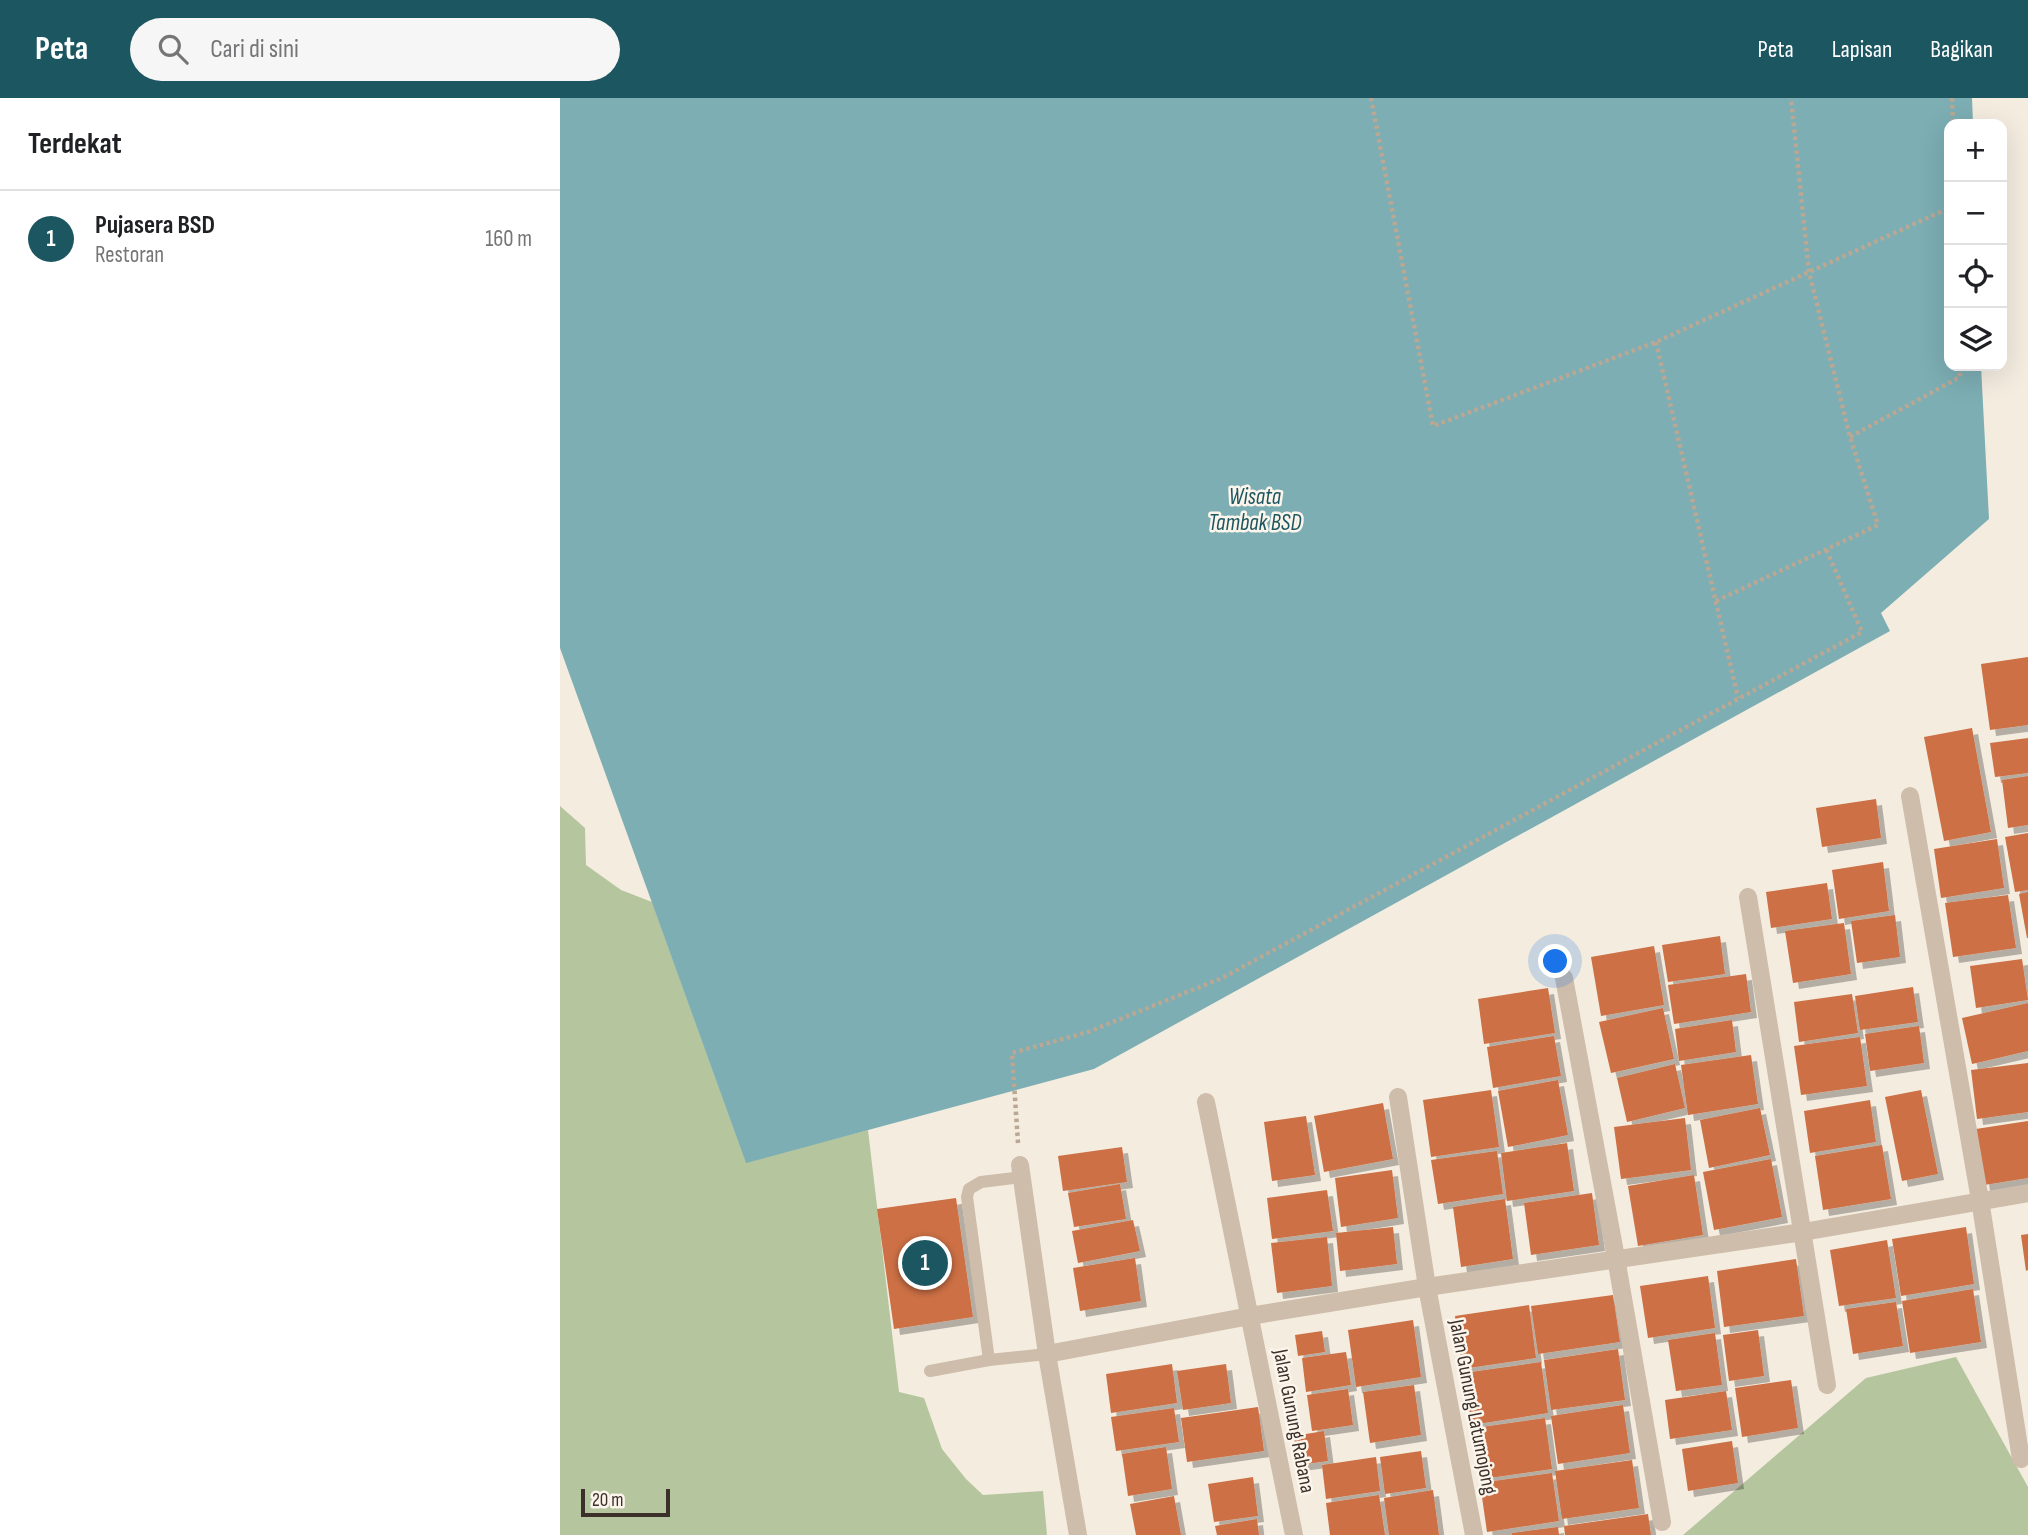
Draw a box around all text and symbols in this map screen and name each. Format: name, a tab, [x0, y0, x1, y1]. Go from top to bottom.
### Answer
search box	[130, 18, 620, 81]
text: Peta	[35, 29, 88, 69]
icon: search	[154, 30, 192, 68]
text: Cari di sini	[210, 34, 299, 65]
text: Peta	[1758, 35, 1794, 64]
text: Lapisan	[1832, 35, 1892, 64]
text: Bagikan	[1930, 35, 1993, 64]
map controls	[1944, 119, 2007, 371]
button: +	[1944, 119, 2007, 182]
text: Terdekat	[28, 126, 122, 162]
button: −	[1944, 182, 2007, 245]
text: Pujasera BSD	[95, 210, 215, 241]
text: 1	[46, 225, 56, 253]
text: 160 m	[485, 225, 532, 253]
text: Restoran	[95, 241, 164, 269]
button: locate	[1944, 245, 2007, 308]
button: layers	[1944, 308, 2007, 371]
water label: Wisata Tambak BSD	[1208, 483, 1302, 537]
your location	[1538, 944, 1572, 978]
pin: 1	[902, 1237, 948, 1289]
street label: Jalan Gunung Latumojong	[1444, 1316, 1502, 1497]
street label: Jalan Gunung Rabana	[1268, 1346, 1320, 1495]
scale bar	[581, 1486, 670, 1518]
text: 20 m	[592, 1489, 624, 1512]

